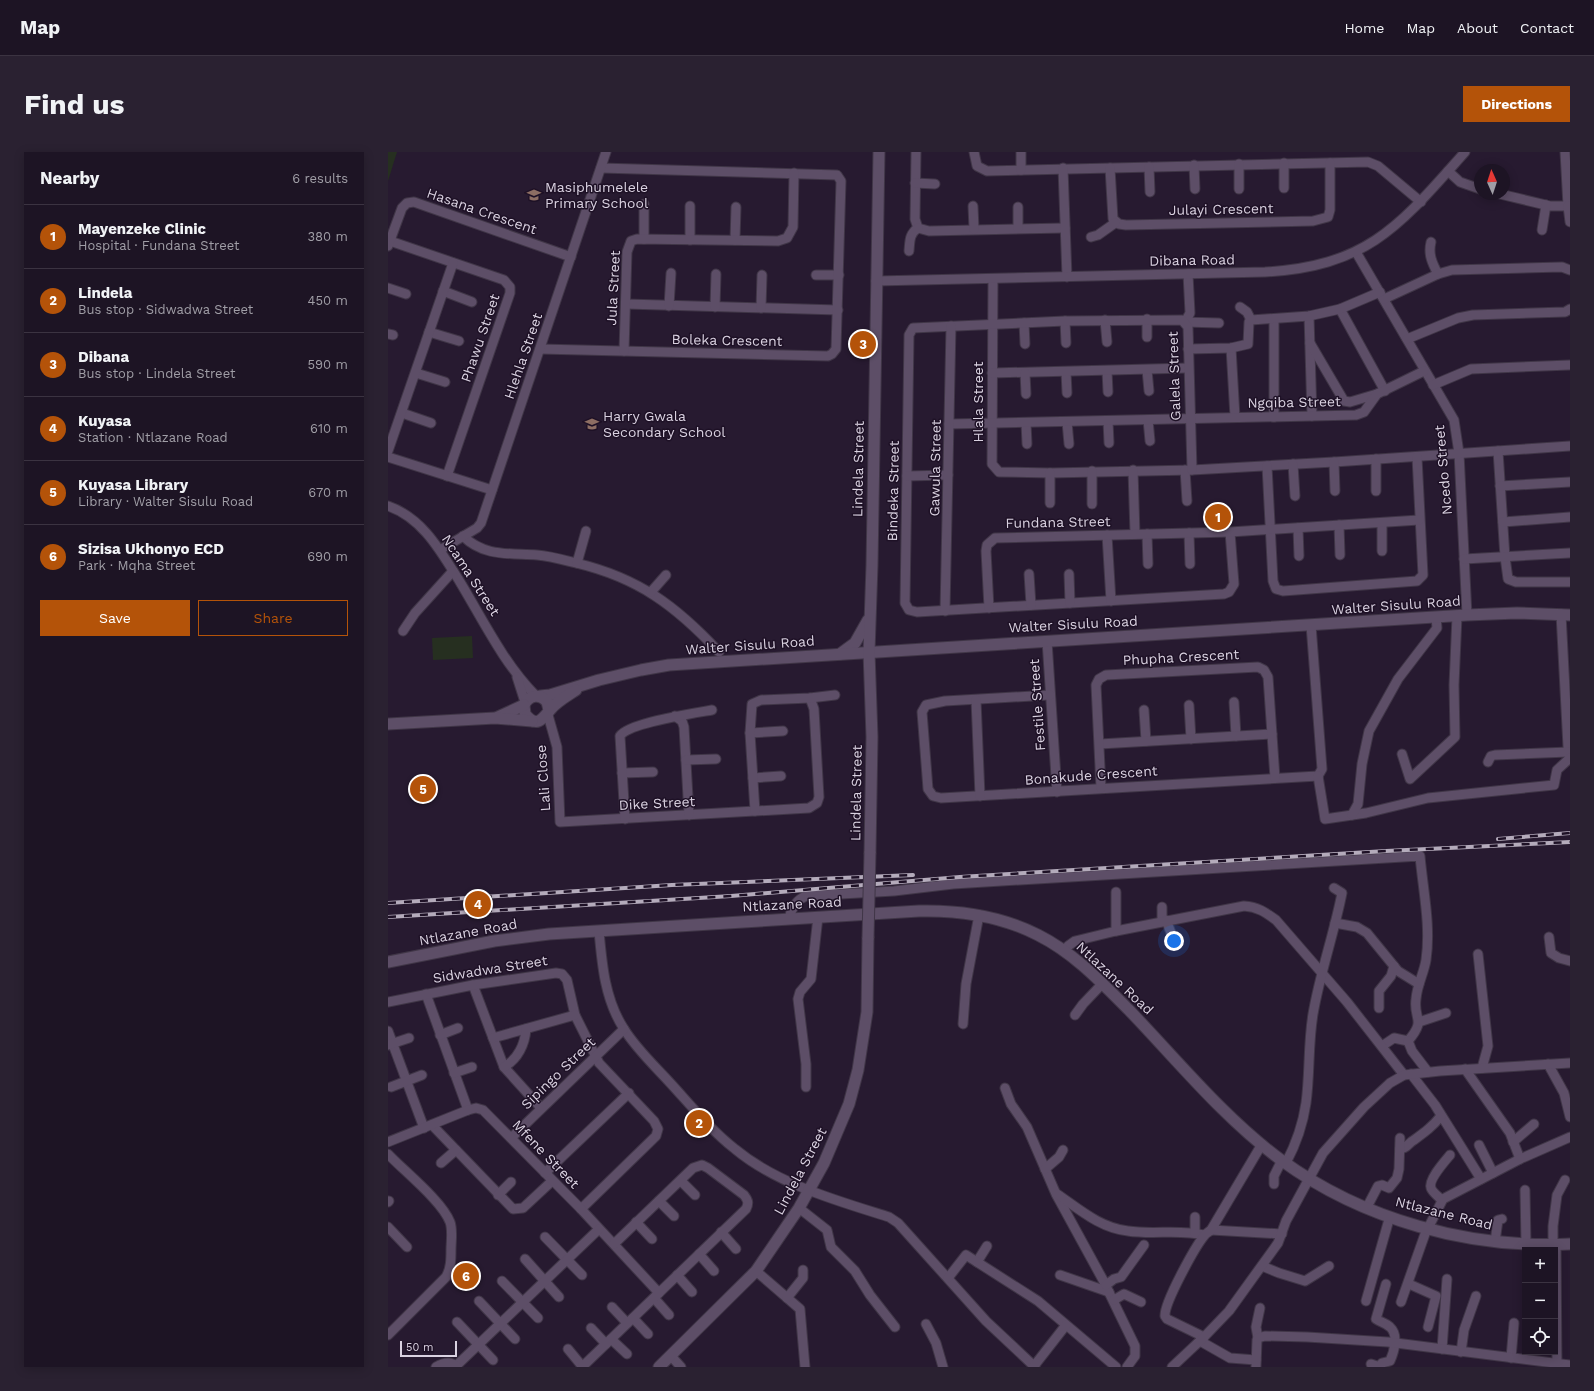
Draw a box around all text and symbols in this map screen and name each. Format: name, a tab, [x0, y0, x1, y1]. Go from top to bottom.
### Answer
text: Map	[20, 16, 60, 39]
text: Home	[1344, 20, 1384, 36]
text: Map	[1406, 20, 1435, 36]
text: About	[1457, 20, 1498, 36]
text: Contact	[1520, 20, 1574, 36]
button: Directions	[1463, 86, 1570, 122]
text: Find us	[24, 88, 124, 121]
north arrow	[1474, 164, 1510, 200]
text: Nearby	[40, 168, 99, 188]
text: 6 results	[292, 171, 348, 186]
place label: Masiphumelele Primary School	[545, 179, 649, 211]
street label: Hasana Crescent	[425, 185, 539, 237]
school or university icon: Masiphumelele Primary School	[526, 187, 542, 203]
street label: Julayi Crescent	[1168, 200, 1274, 218]
text: Mayenzeke Clinic	[78, 220, 206, 238]
text: 1	[50, 229, 56, 244]
text: 380 m	[308, 229, 348, 244]
text: Hospital · Fundana Street	[78, 238, 239, 253]
street label: Jula Street	[603, 250, 623, 326]
street label: Dibana Road	[1149, 251, 1235, 269]
text: Lindela	[78, 284, 133, 302]
street label: Phawu Street	[457, 292, 503, 384]
text: 2	[49, 293, 57, 308]
text: 450 m	[308, 293, 348, 308]
text: Bus stop · Sidwadwa Street	[78, 302, 253, 317]
street label: Hlehla Street	[501, 311, 545, 401]
pin: 3	[850, 329, 876, 359]
street label: Boleka Crescent	[671, 331, 783, 349]
street label: Galela Street	[1164, 331, 1184, 421]
text: Dibana	[78, 348, 129, 366]
text: 3	[49, 357, 57, 372]
text: 590 m	[308, 357, 348, 372]
street label: Hlala Street	[970, 361, 986, 443]
text: Bus stop · Lindela Street	[78, 366, 235, 381]
street label: Ngqiba Street	[1247, 393, 1341, 411]
place label: Harry Gwala Secondary School	[603, 408, 726, 440]
text: Kuyasa	[78, 412, 131, 430]
school or university icon: Harry Gwala Secondary School	[584, 416, 600, 432]
street label: Gawula Street	[926, 419, 944, 517]
text: 4	[49, 421, 57, 436]
text: 610 m	[310, 421, 348, 436]
street label: Lindela Street	[849, 421, 867, 517]
street label: Ncedo Street	[1431, 424, 1455, 516]
text: Station · Ntlazane Road	[78, 430, 228, 445]
street label: Bindeka Street	[884, 440, 902, 541]
text: Kuyasa Library	[78, 476, 188, 494]
text: 5	[49, 485, 57, 500]
text: 670 m	[308, 485, 348, 500]
text: Library · Walter Sisulu Road	[78, 494, 253, 509]
pin: 1	[1205, 502, 1231, 532]
street label: Fundana Street	[1005, 513, 1111, 531]
street label: Ncama Street	[439, 531, 503, 619]
text: Sizisa Ukhonyo ECD	[78, 540, 224, 558]
text: 6	[49, 549, 57, 564]
text: 690 m	[307, 549, 348, 564]
text: Park · Mqha Street	[78, 558, 195, 573]
street label: Walter Sisulu Road	[1331, 593, 1461, 617]
button: Save	[40, 600, 190, 636]
button: Share	[198, 600, 348, 636]
street label: Walter Sisulu Road	[1008, 613, 1138, 635]
street label: Walter Sisulu Road	[685, 633, 815, 657]
street label: Phupha Crescent	[1122, 646, 1240, 668]
street label: Festile Street	[1026, 658, 1048, 751]
street label: Lali Close	[533, 744, 553, 812]
street label: Lindela Street	[847, 745, 865, 841]
street label: Bonakude Crescent	[1024, 762, 1158, 788]
pin: 5	[410, 774, 436, 804]
street label: Dike Street	[618, 793, 696, 813]
pin: 4	[465, 889, 491, 919]
street label: Ntlazane Road	[742, 893, 842, 915]
street label: Ntlazane Road	[418, 915, 518, 949]
your location	[1164, 931, 1184, 951]
street label: Ntlazane Road	[1073, 938, 1157, 1018]
street label: Sidwadwa Street	[432, 952, 549, 986]
street label: Sipingo Street	[518, 1034, 598, 1112]
pin: 2	[686, 1108, 712, 1138]
street label: Mfene Street	[509, 1116, 583, 1192]
street label: Lindela Street	[770, 1125, 830, 1217]
street label: Ntlazane Road	[1394, 1193, 1494, 1233]
map controls	[1522, 1247, 1558, 1355]
button: +	[1522, 1247, 1558, 1283]
pin: 6	[453, 1261, 479, 1291]
button: −	[1522, 1283, 1558, 1319]
button: locate	[1522, 1319, 1558, 1355]
scale bar	[400, 1339, 457, 1358]
text: 50 m	[406, 1341, 433, 1354]

